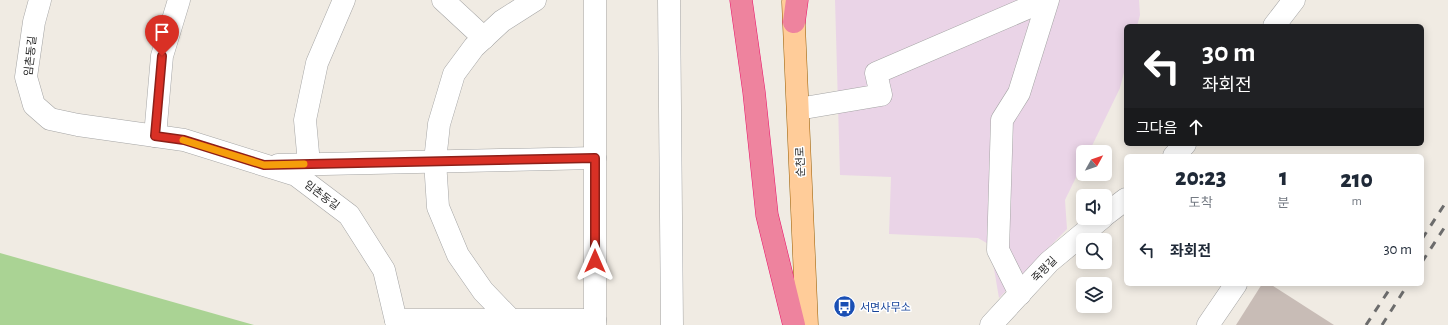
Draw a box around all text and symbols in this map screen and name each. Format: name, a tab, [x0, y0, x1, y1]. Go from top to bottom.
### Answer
pin	[145, 15, 179, 56]
icon: arrive	[151, 21, 173, 43]
street label: 임촌동길	[23, 35, 38, 77]
text: 30 m	[1202, 39, 1255, 67]
icon: left	[1136, 40, 1188, 92]
text: 좌회전	[1202, 77, 1252, 95]
icon: ahead	[1185, 116, 1207, 138]
text: 그다음	[1136, 121, 1177, 136]
north arrow	[1076, 145, 1112, 181]
map controls	[1076, 145, 1112, 313]
street label: 순천로	[793, 147, 807, 177]
text: 20:23	[1175, 166, 1226, 190]
text: 1	[1279, 166, 1288, 190]
text: 210	[1340, 168, 1373, 192]
street label: 임촌동길	[302, 179, 341, 212]
button: sound	[1076, 189, 1112, 225]
text: m	[1351, 195, 1362, 208]
text: 도착	[1189, 197, 1213, 210]
text: 분	[1277, 197, 1289, 210]
button: search	[1076, 233, 1112, 269]
icon: left	[1136, 239, 1158, 261]
position arrow	[574, 240, 616, 282]
text: 30 m	[1383, 242, 1412, 257]
text: 좌회전	[1170, 244, 1211, 259]
street label: 죽평길	[1030, 255, 1059, 284]
button: layers	[1076, 277, 1112, 313]
bus stop icon: 서면사무소	[832, 294, 858, 320]
place label: 서면사무소	[860, 302, 911, 313]

